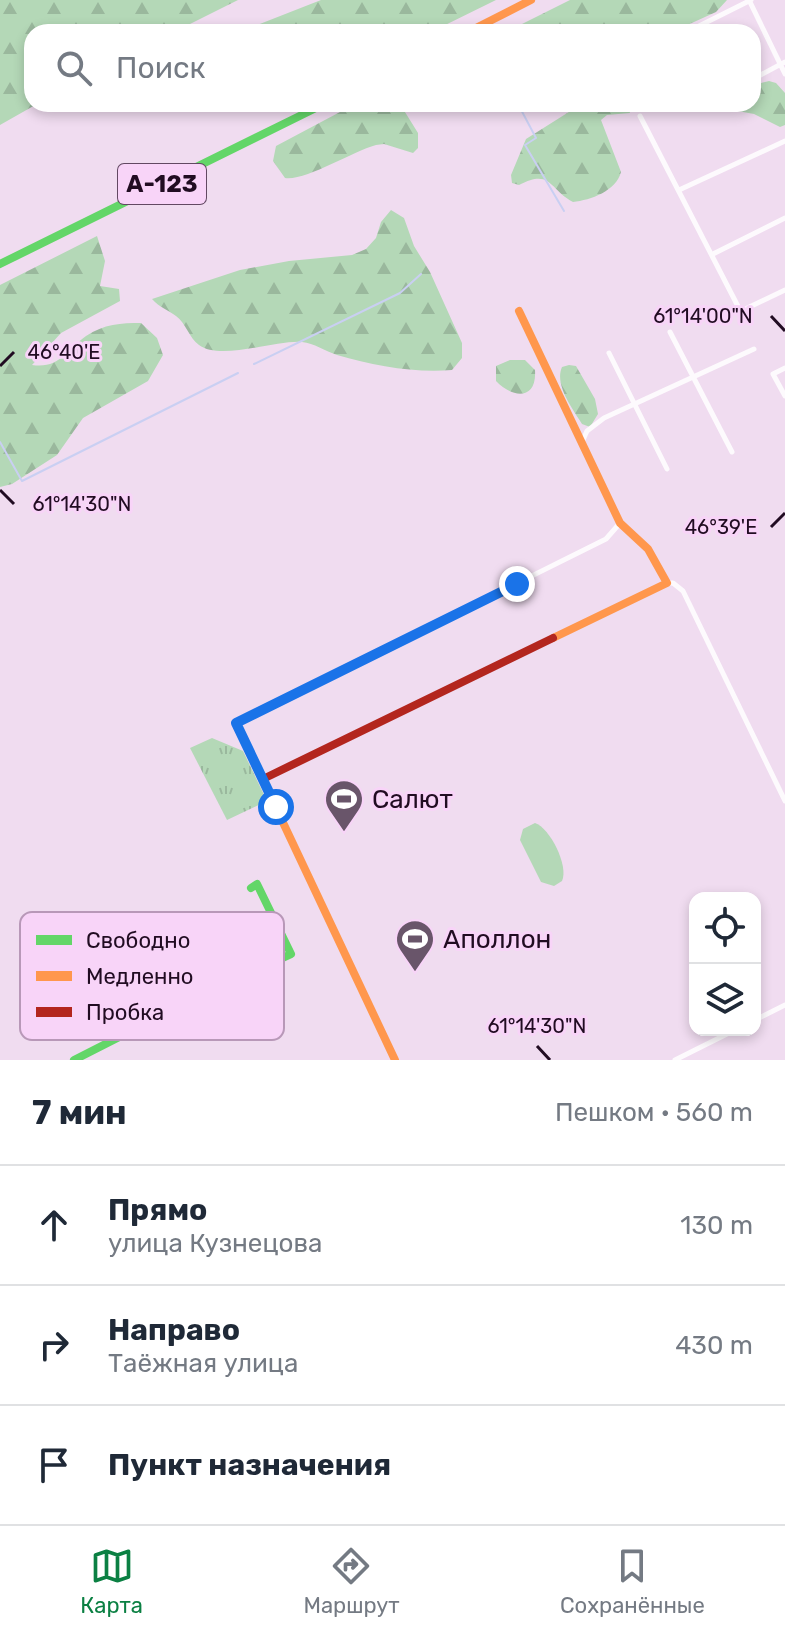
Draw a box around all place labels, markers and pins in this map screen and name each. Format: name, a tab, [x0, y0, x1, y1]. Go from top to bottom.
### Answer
sports icon: Салют	[323, 778, 365, 833]
place label: Салют	[372, 784, 453, 815]
sports icon: Аполлон	[394, 918, 436, 973]
place label: Аполлон	[443, 924, 551, 955]

